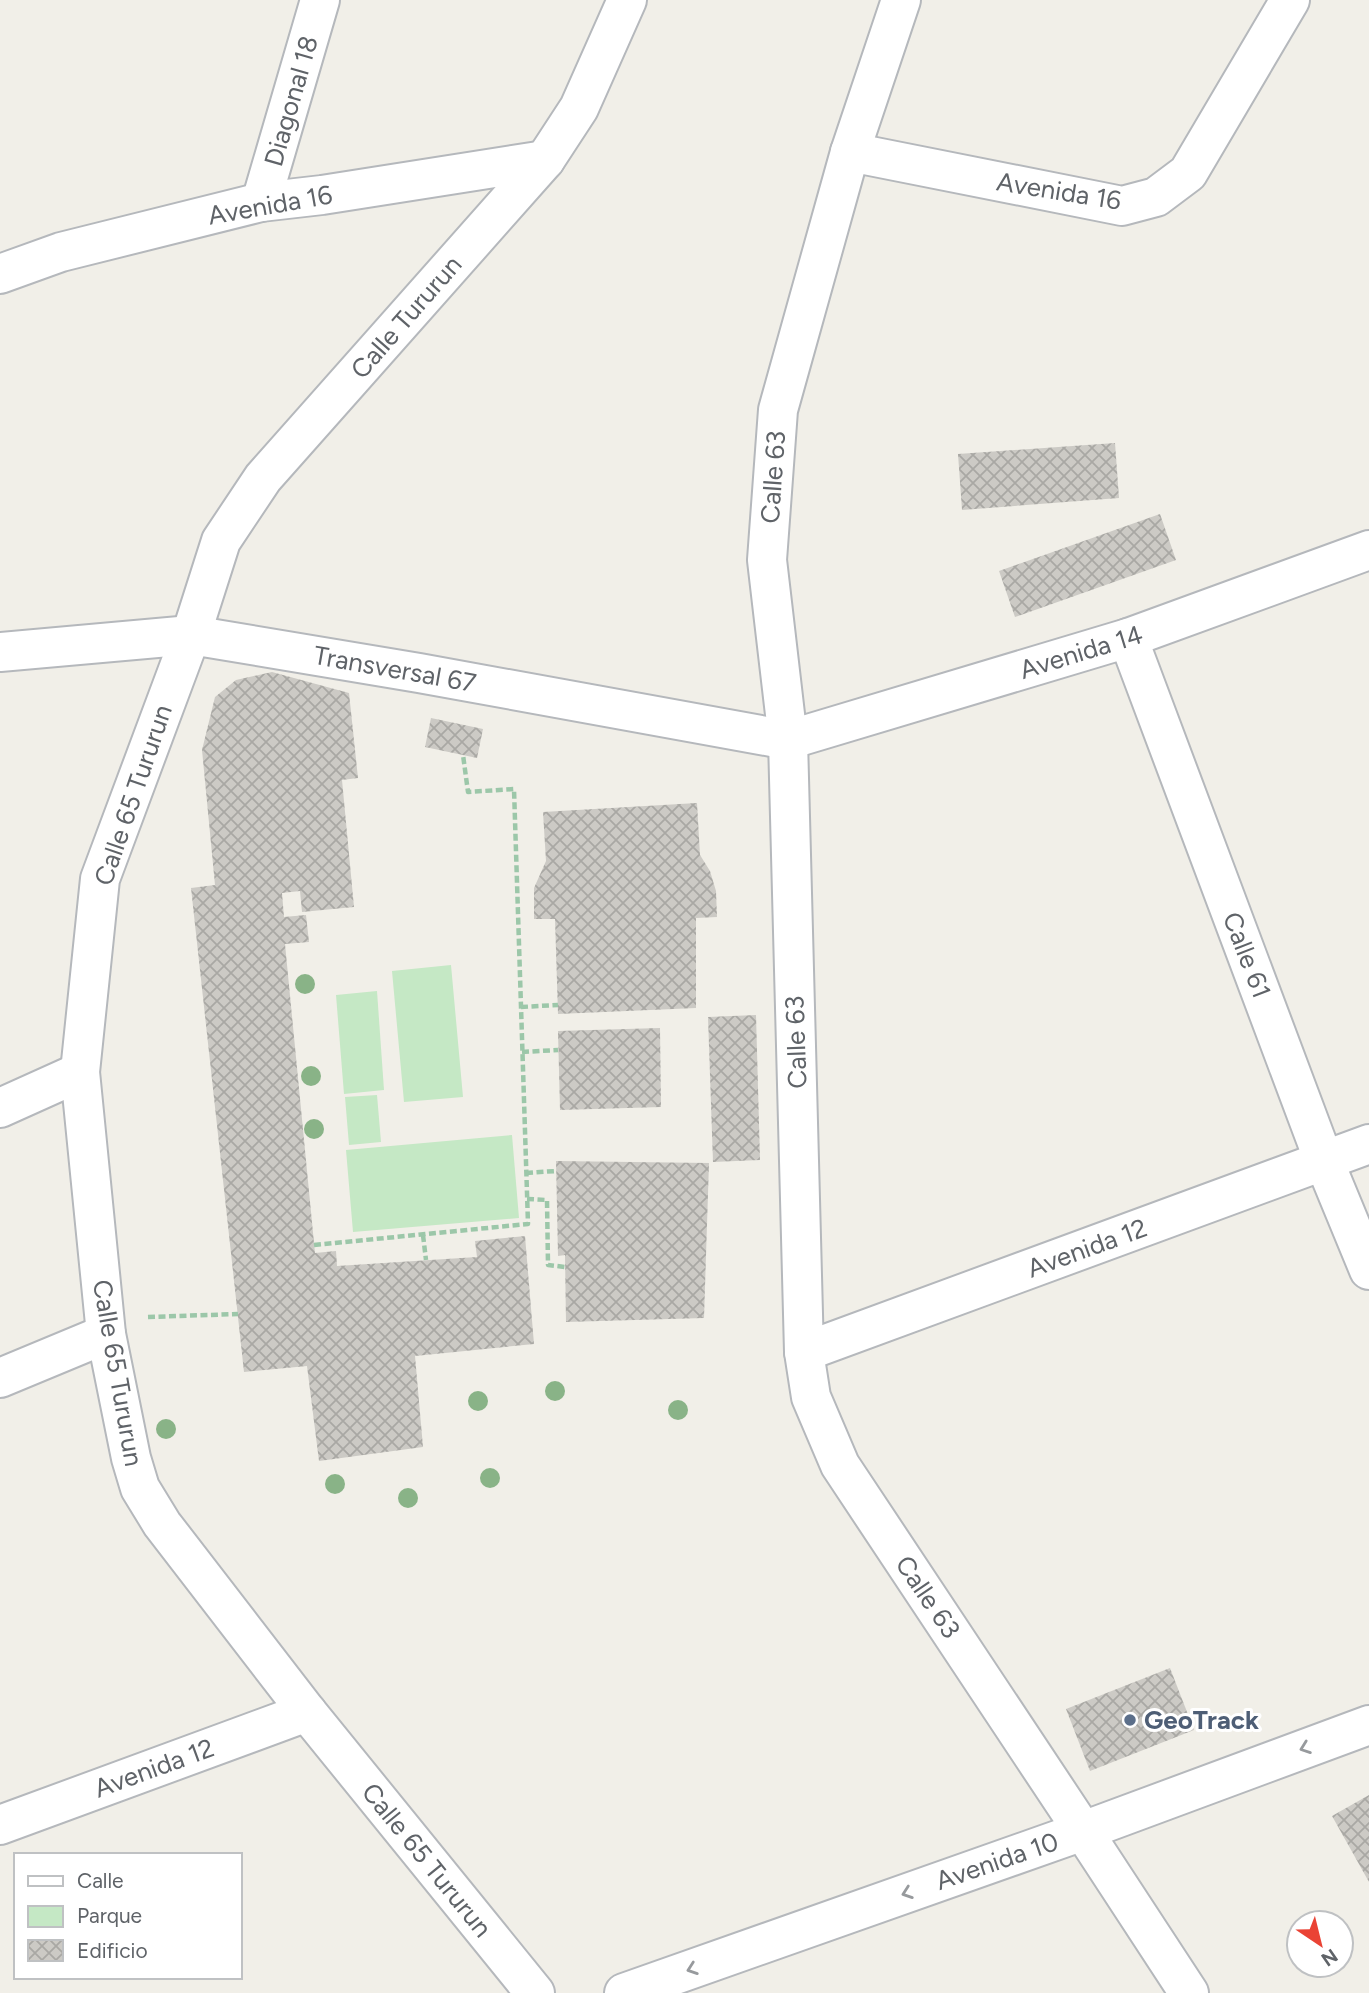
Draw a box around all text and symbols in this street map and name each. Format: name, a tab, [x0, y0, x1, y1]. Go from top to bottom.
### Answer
street label: Diagonal 18	[257, 32, 325, 170]
street label: Avenida 16	[994, 165, 1124, 217]
street label: Avenida 16	[205, 178, 335, 232]
street label: Calle Tururun	[344, 249, 468, 385]
street label: Calle 63	[754, 430, 792, 524]
street label: Avenida 14	[1016, 618, 1146, 686]
street label: Transversal 67	[311, 639, 479, 699]
street label: Calle 65 Tururun	[87, 700, 179, 890]
street label: Calle 61	[1216, 907, 1278, 1003]
street label: Calle 63	[778, 995, 814, 1089]
street label: Avenida 12	[1023, 1212, 1151, 1284]
street label: Calle 65 Tururun	[86, 1277, 150, 1469]
street label: Calle 63	[889, 1550, 967, 1644]
place label: GeoTrack	[1144, 1704, 1259, 1736]
marker: GeoTrack	[1122, 1712, 1138, 1728]
street label: Avenida 12	[90, 1732, 218, 1804]
one-way arrow	[1300, 1740, 1312, 1754]
street label: Calle 65 Tururun	[355, 1777, 499, 1943]
street label: Avenida 10	[931, 1825, 1063, 1897]
legend	[14, 1853, 242, 1979]
text: Calle	[77, 1868, 124, 1893]
one-way arrow	[901, 1885, 914, 1899]
text: Parque	[77, 1903, 142, 1928]
north arrow	[1285, 1909, 1355, 1979]
text: Edificio	[77, 1938, 148, 1963]
text: N	[1317, 1944, 1342, 1971]
one-way arrow	[687, 1961, 699, 1975]

